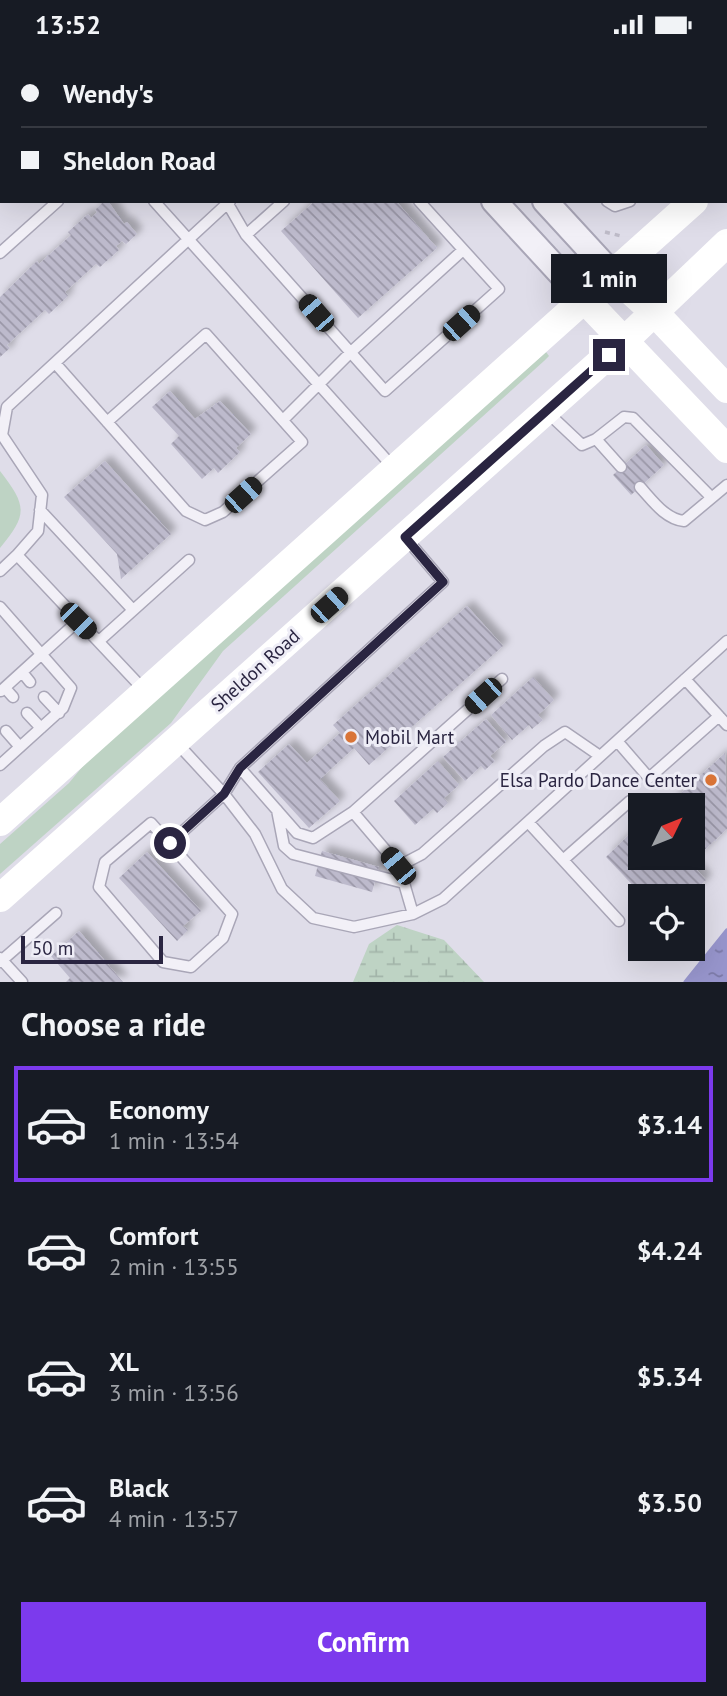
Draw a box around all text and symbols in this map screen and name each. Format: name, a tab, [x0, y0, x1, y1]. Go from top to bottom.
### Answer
text: 13:52	[35, 8, 101, 41]
text: Wendy's	[63, 77, 154, 110]
text: Sheldon Road	[63, 144, 216, 177]
callout: 1 min	[551, 253, 667, 303]
text: 1 min	[581, 264, 637, 293]
car	[295, 290, 338, 336]
car	[439, 301, 484, 345]
route end	[593, 339, 625, 371]
car	[221, 473, 266, 517]
car	[307, 583, 352, 627]
car	[56, 599, 101, 643]
street label: Sheldon Road	[205, 624, 305, 716]
car	[461, 674, 506, 718]
place label: Mobil Mart	[365, 725, 455, 749]
marker: Mobil Mart	[343, 729, 359, 745]
place label: Elsa Pardo Dance Center	[500, 768, 698, 792]
marker: Elsa Pardo Dance Center	[703, 772, 719, 788]
north arrow	[628, 793, 705, 870]
map controls	[628, 793, 705, 961]
route start	[154, 827, 186, 859]
car	[377, 843, 420, 889]
button: locate	[628, 884, 705, 961]
scale bar	[21, 933, 163, 965]
text: 50 m	[32, 936, 73, 960]
text: Choose a ride	[21, 1003, 206, 1045]
icon: car	[25, 1093, 88, 1156]
text: Economy	[109, 1093, 209, 1126]
text: $3.14	[637, 1108, 702, 1141]
text: 1 min · 13:54	[109, 1126, 239, 1155]
icon: car	[25, 1219, 88, 1282]
text: Comfort	[109, 1219, 199, 1252]
text: $4.24	[637, 1234, 702, 1267]
text: 2 min · 13:55	[109, 1252, 239, 1281]
icon: car	[25, 1345, 88, 1408]
text: XL	[109, 1345, 139, 1378]
text: $5.34	[637, 1360, 702, 1393]
text: 3 min · 13:56	[109, 1378, 239, 1407]
icon: car	[25, 1471, 88, 1534]
text: Black	[109, 1471, 169, 1504]
text: $3.50	[637, 1486, 702, 1519]
text: 4 min · 13:57	[109, 1504, 239, 1533]
button: Confirm	[21, 1602, 706, 1682]

